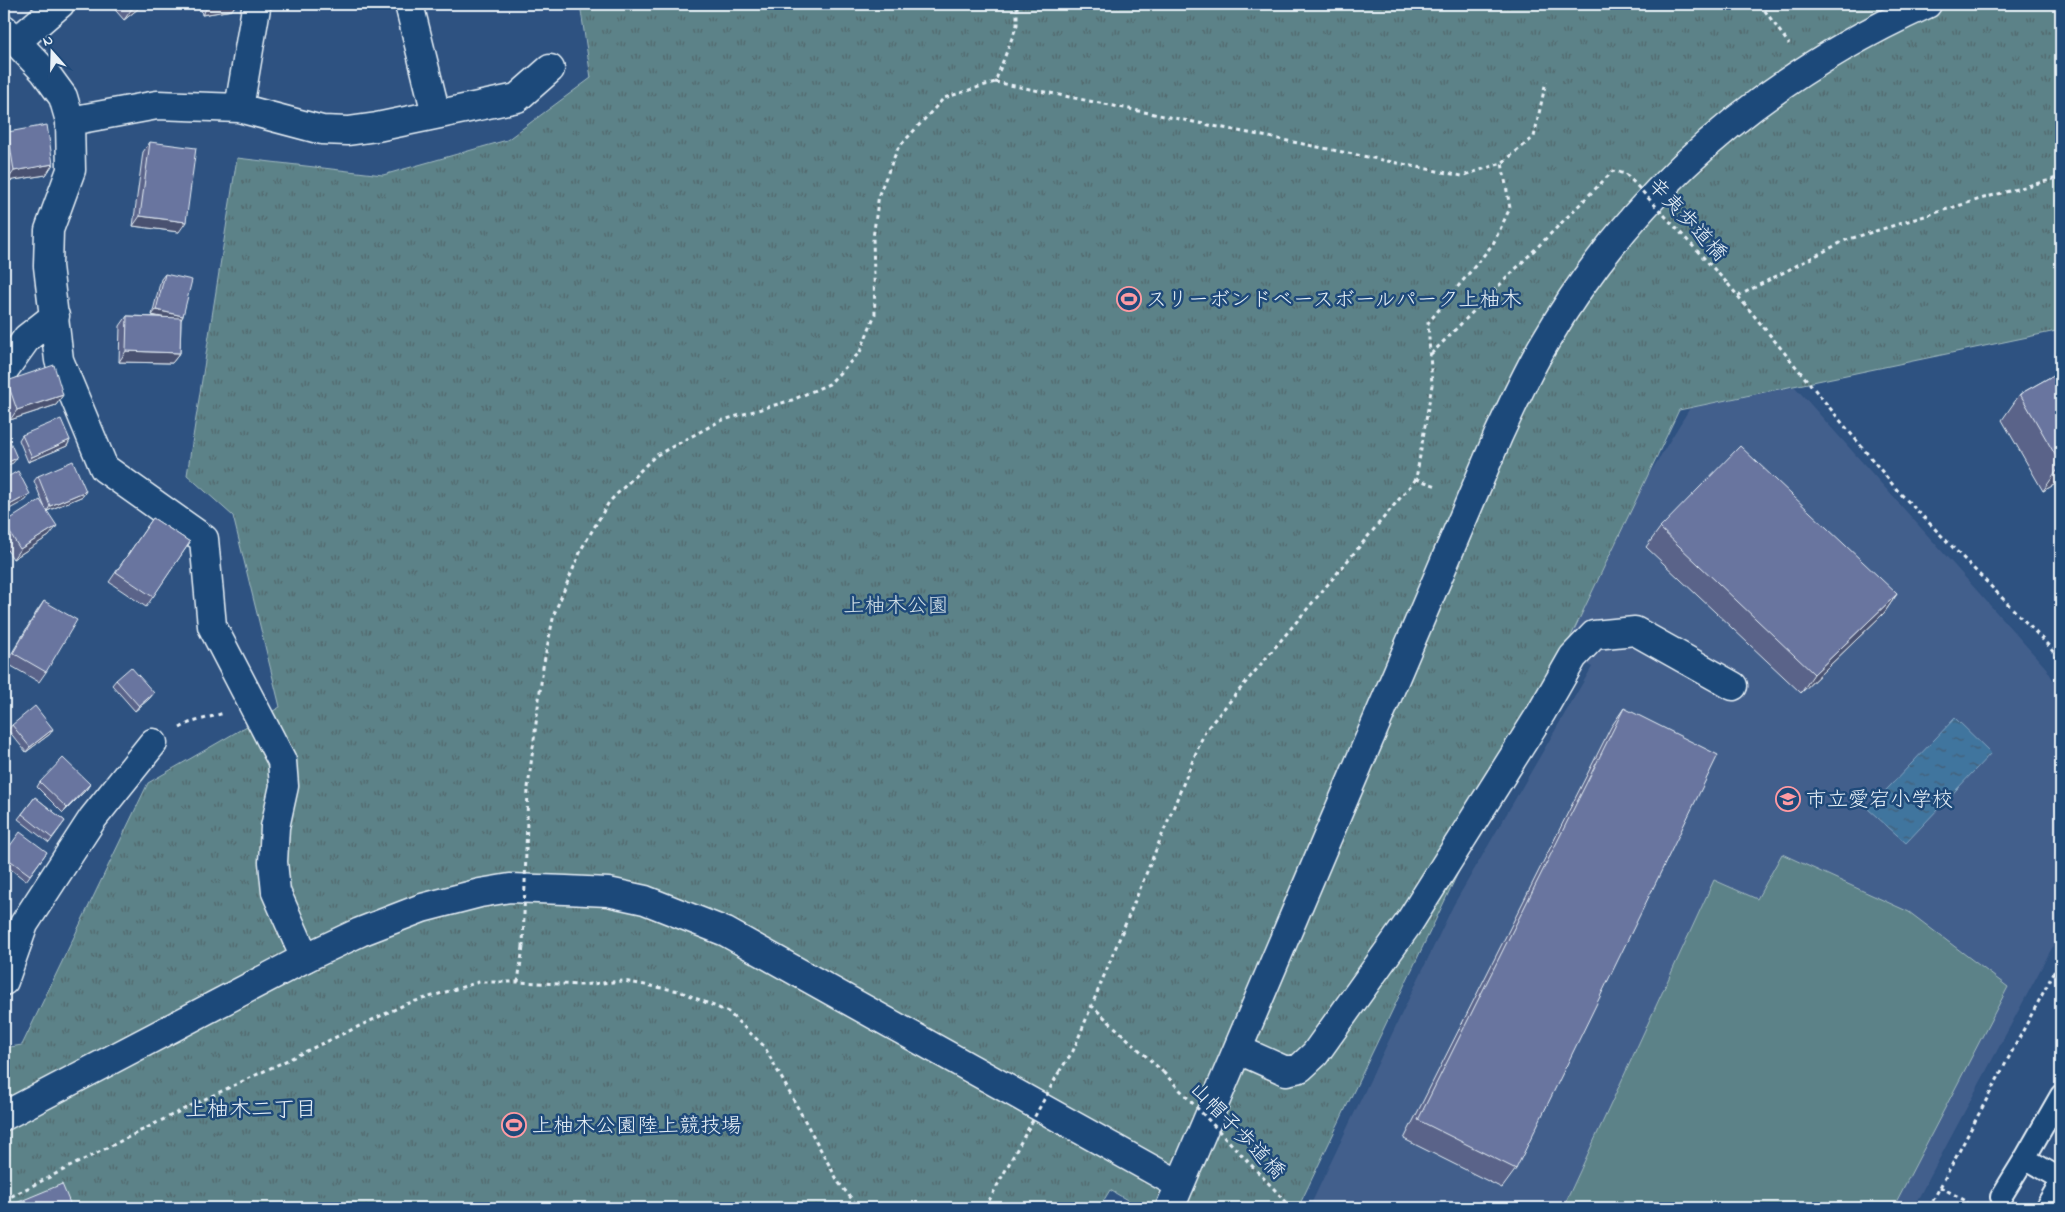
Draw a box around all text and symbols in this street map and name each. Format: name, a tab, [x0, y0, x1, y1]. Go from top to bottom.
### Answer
north arrow	[28, 28, 78, 78]
text: N	[40, 30, 56, 53]
street label: 辛夷歩道橋	[1640, 172, 1733, 269]
sports icon: スリーボンドベースボールパーク上柚木	[1116, 286, 1142, 312]
place label: スリーボンドベースボールパーク上柚木	[1146, 286, 1521, 316]
park label: 上柚木公園	[844, 592, 949, 622]
school or university icon: 市立愛宕小学校	[1775, 786, 1801, 812]
place label: 市立愛宕小学校	[1806, 786, 1953, 816]
street label: 山帽子歩道橋	[1182, 1076, 1291, 1187]
district label: 上柚木二丁目	[185, 1095, 317, 1127]
sports icon: 上柚木公園陸上競技場	[501, 1112, 527, 1138]
place label: 上柚木公園陸上競技場	[532, 1112, 742, 1142]

